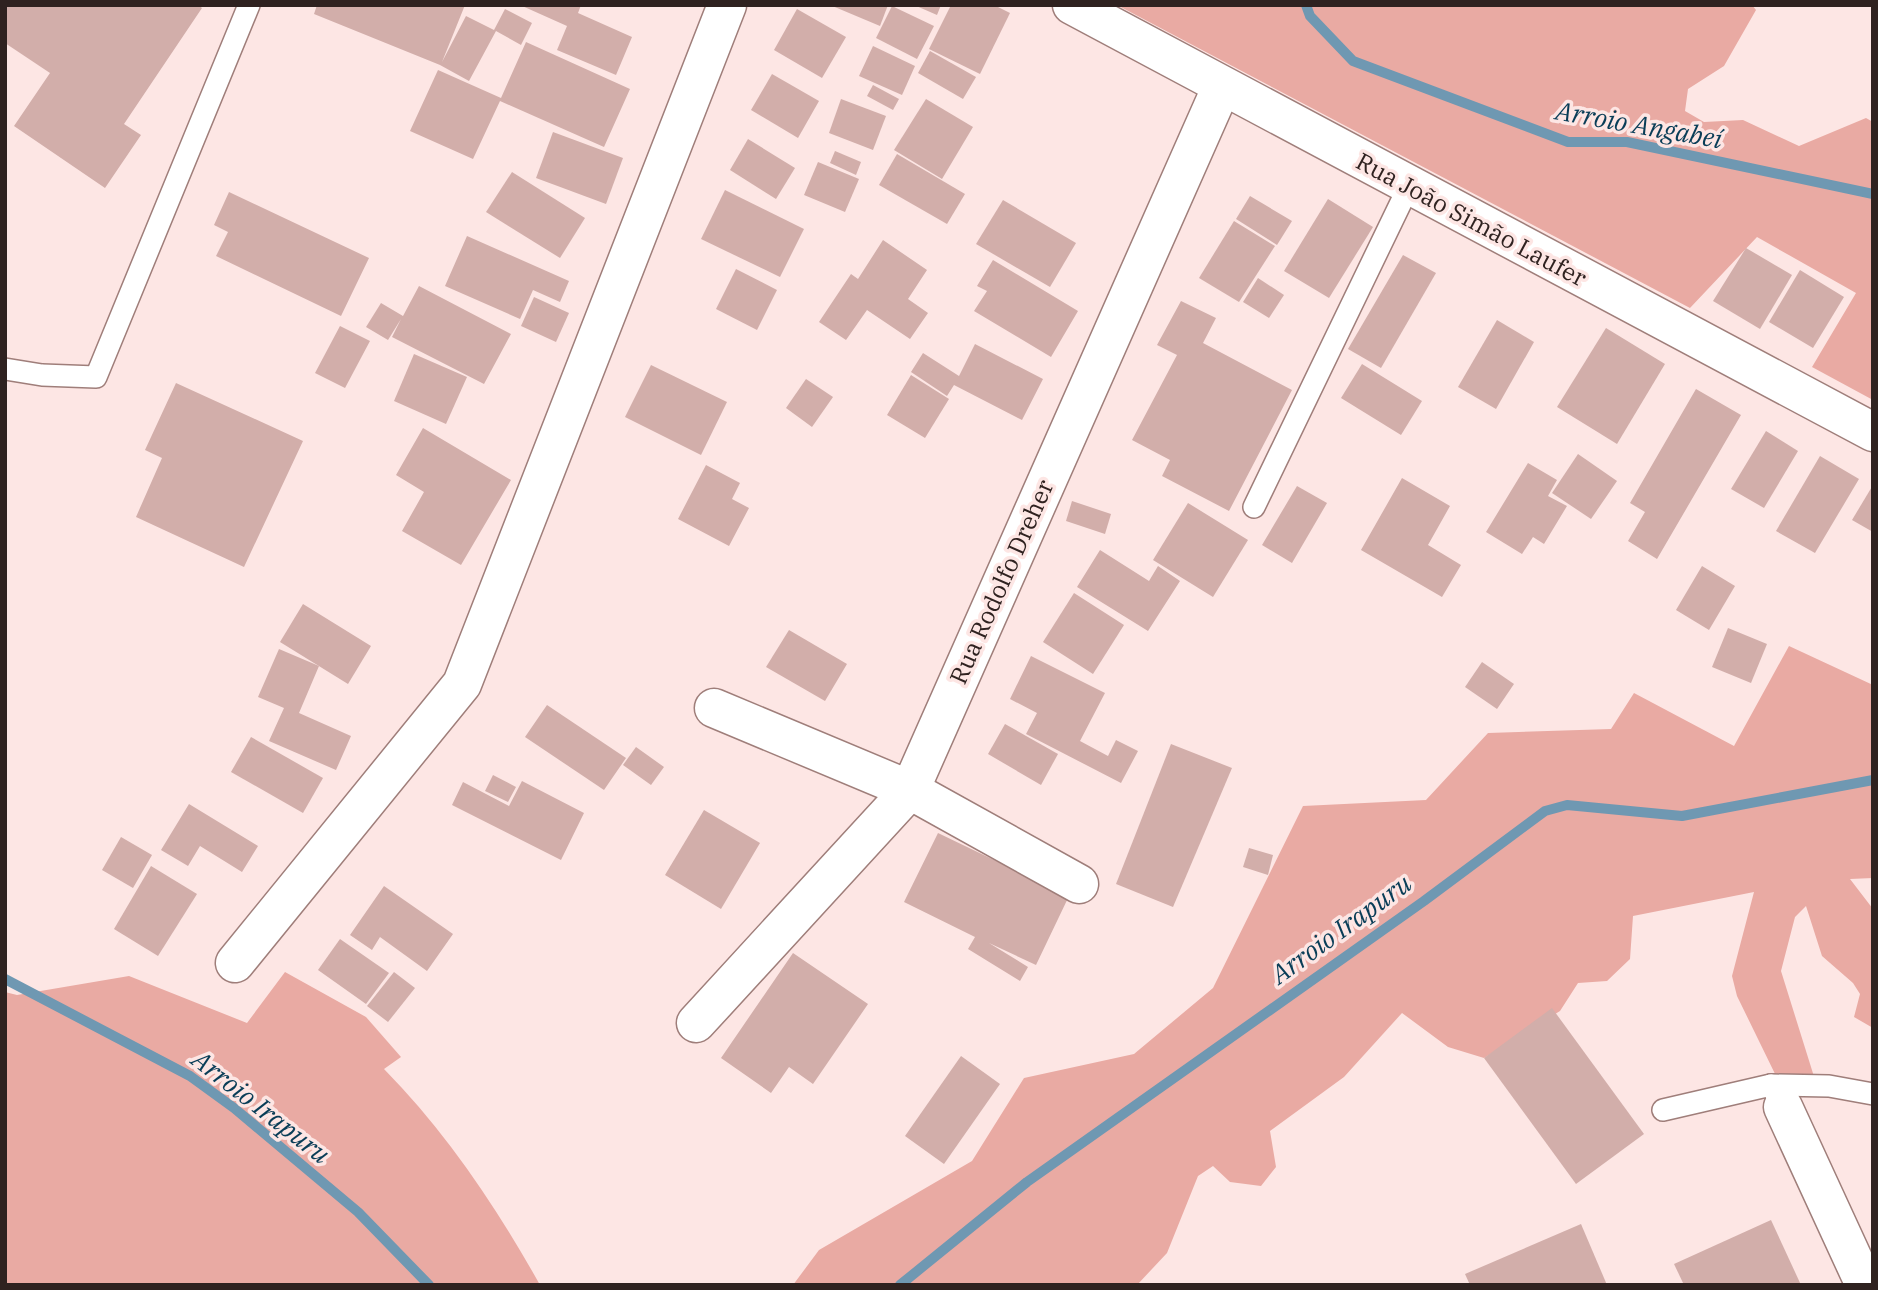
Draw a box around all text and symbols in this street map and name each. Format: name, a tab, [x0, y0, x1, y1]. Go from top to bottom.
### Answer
water label: Arroio Angabeí	[1551, 92, 1727, 156]
street label: Rua João Simão Laufer	[1351, 145, 1593, 294]
street label: Rua Rodolfo Dreher	[942, 474, 1061, 689]
water label: Arroio Irapuru	[1262, 865, 1418, 992]
water label: Arroio Irapuru	[184, 1040, 338, 1171]

